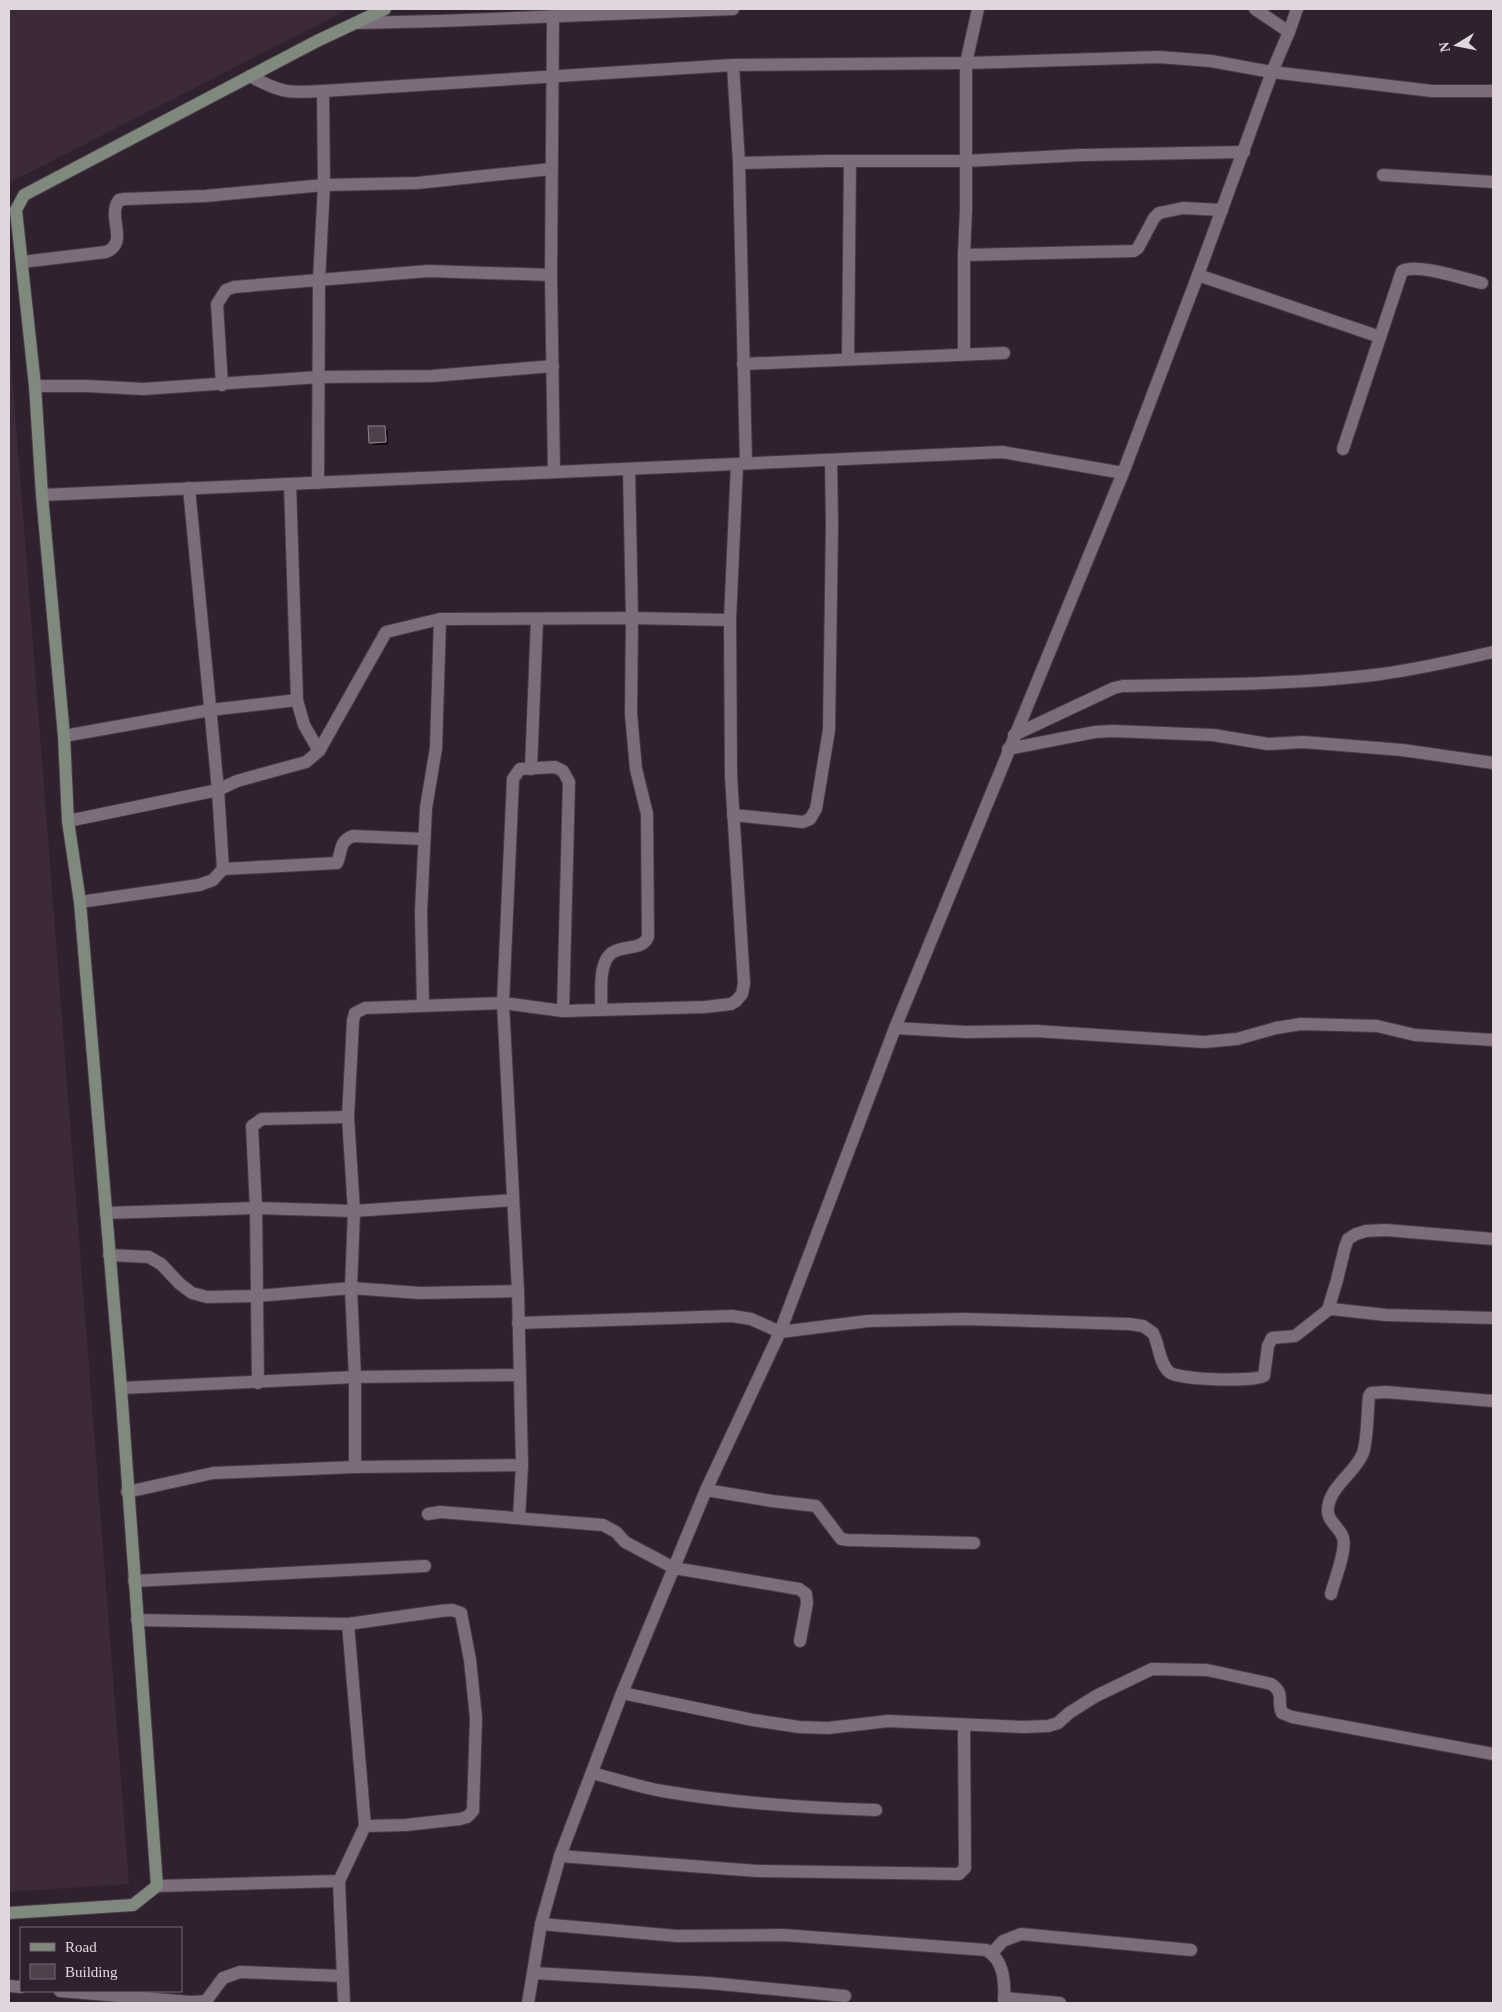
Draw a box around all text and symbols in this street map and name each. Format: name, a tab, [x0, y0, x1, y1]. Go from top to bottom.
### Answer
north arrow	[1432, 20, 1482, 70]
text: N	[1436, 41, 1453, 53]
legend	[20, 1927, 182, 1992]
text: Road	[65, 1939, 97, 1955]
text: Building	[65, 1964, 118, 1980]

